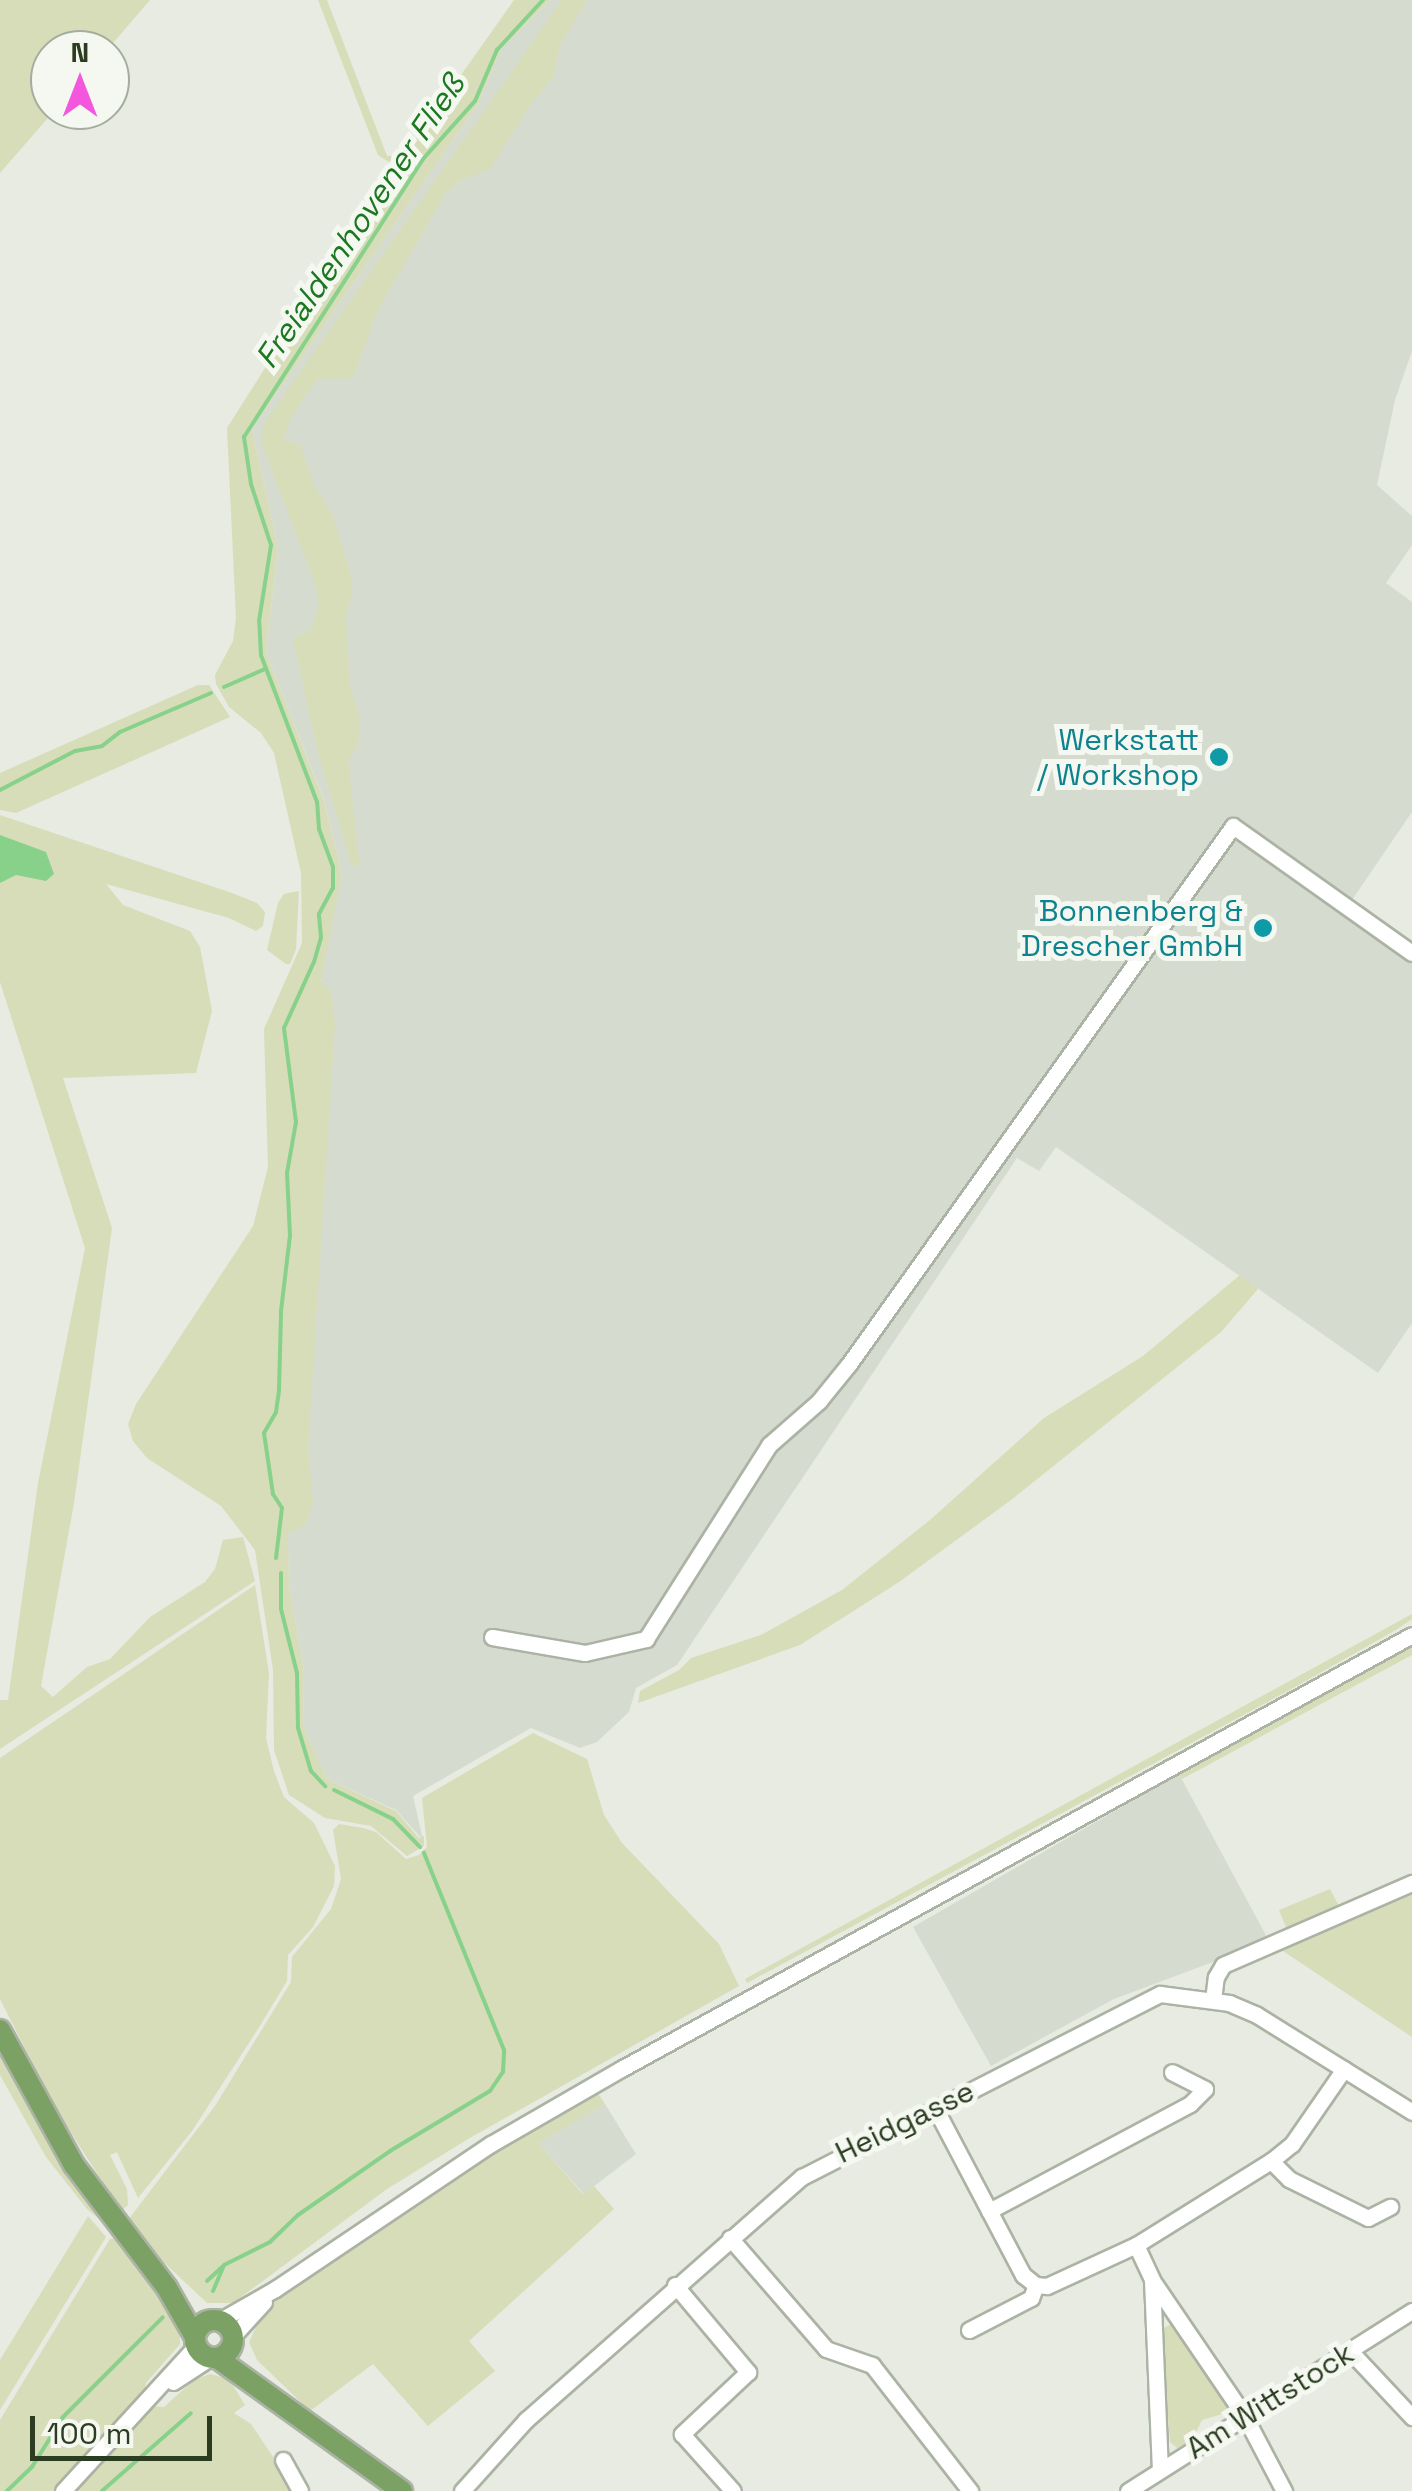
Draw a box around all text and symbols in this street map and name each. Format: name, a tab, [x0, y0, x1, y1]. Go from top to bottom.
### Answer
north arrow	[30, 30, 130, 130]
text: N	[71, 34, 89, 70]
water label: Freialdenhovener Fließ	[247, 67, 473, 375]
place label: Werkstatt / Workshop	[1037, 722, 1199, 792]
marker: Werkstatt / Workshop	[1208, 746, 1230, 768]
place label: Bonnenberg & Drescher GmbH	[1021, 893, 1243, 964]
marker: Bonnenberg & Drescher GmbH	[1252, 917, 1274, 939]
street label: Heidgasse	[830, 2073, 980, 2171]
street label: Am Wittstock	[1180, 2335, 1360, 2467]
scale bar	[35, 2396, 218, 2458]
text: 100 m	[47, 2414, 132, 2453]

